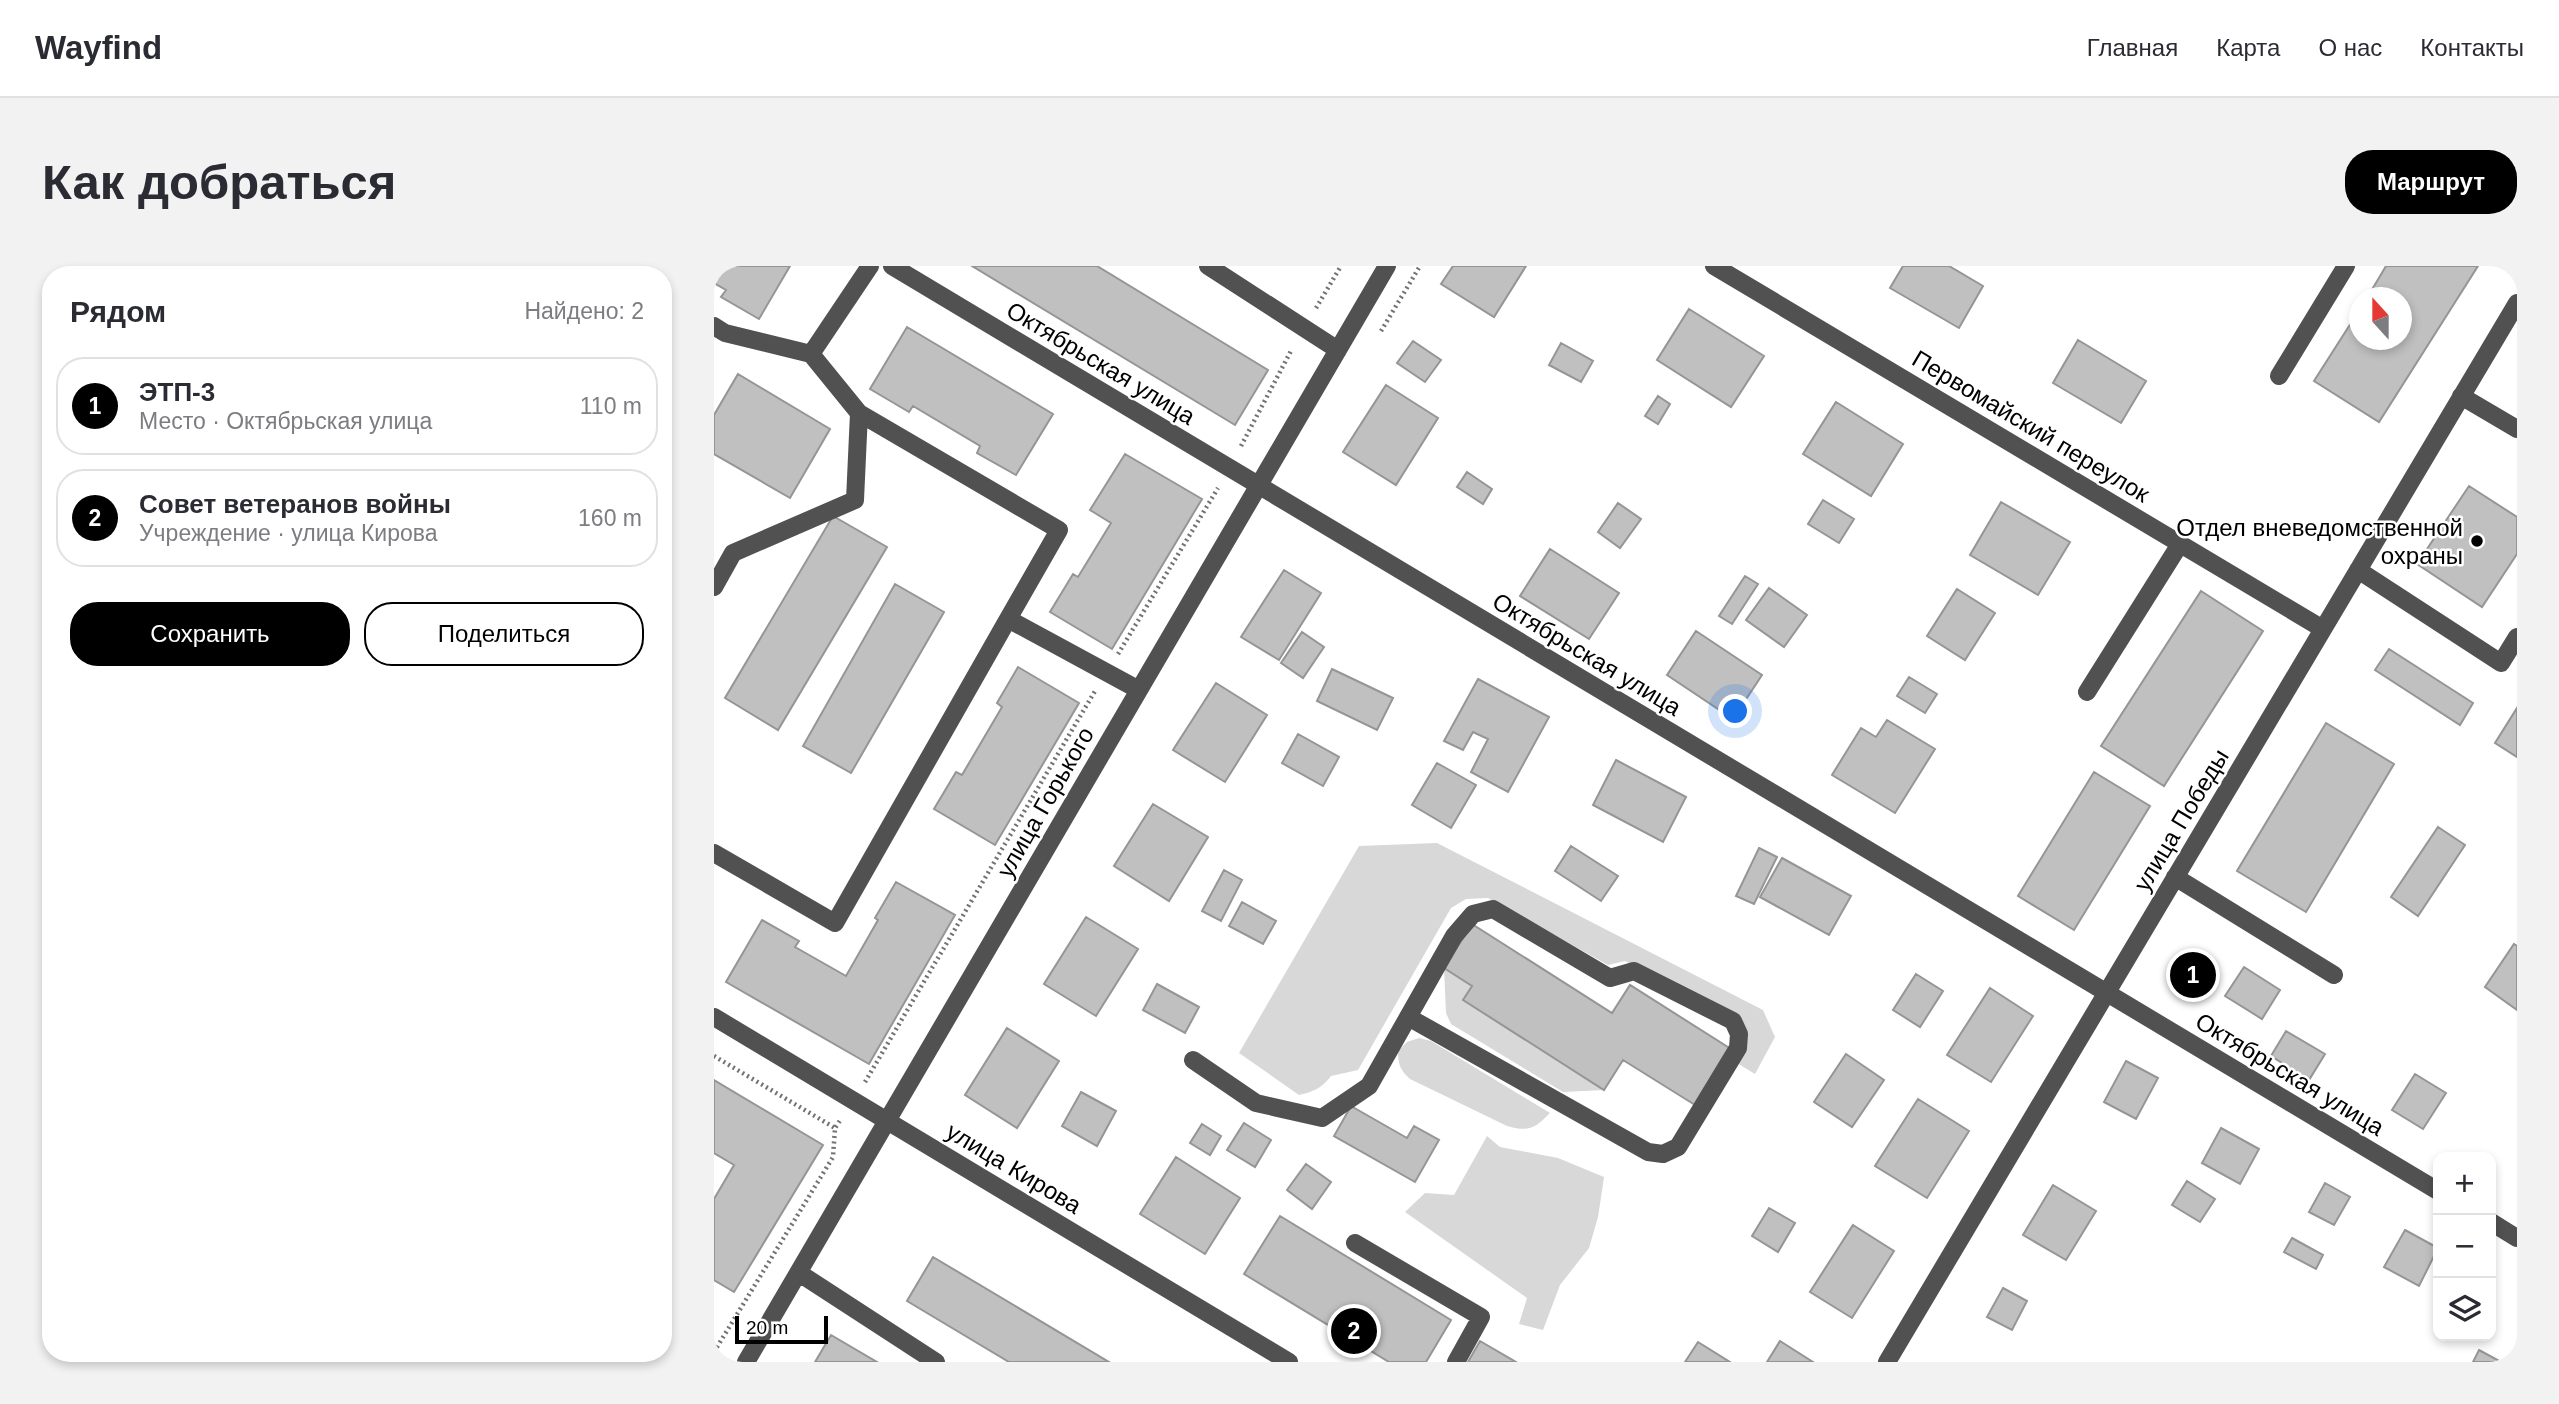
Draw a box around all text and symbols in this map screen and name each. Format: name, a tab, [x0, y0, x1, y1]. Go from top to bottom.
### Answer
text: Wayfind	[35, 29, 162, 66]
text: Главная	[2087, 34, 2178, 61]
text: Карта	[2216, 34, 2280, 61]
text: О нас	[2318, 34, 2382, 61]
text: Контакты	[2420, 34, 2524, 61]
button: Маршрут	[2345, 150, 2517, 214]
text: Как добраться	[42, 155, 396, 209]
north arrow	[2349, 287, 2412, 350]
text: Рядом	[70, 295, 166, 328]
street label: Октябрьская улица	[1002, 296, 1201, 430]
text: Найдено: 2	[524, 298, 644, 324]
street label: Первомайский переулок	[1908, 345, 2155, 508]
text: ЭТП-3	[139, 377, 215, 407]
text: 1	[89, 393, 101, 419]
text: 110 m	[580, 393, 642, 419]
text: Место · Октябрьская улица	[139, 408, 432, 434]
text: Совет ветеранов войны	[139, 489, 451, 519]
text: 2	[89, 505, 101, 531]
text: 160 m	[578, 505, 642, 531]
place label: Отдел вневедомственной охраны	[2176, 514, 2463, 569]
text: Учреждение · улица Кирова	[139, 520, 438, 546]
marker: Отдел вневедомственной охраны	[2469, 533, 2485, 549]
street label: Октябрьская улица	[1488, 587, 1687, 721]
button: Сохранить	[70, 602, 350, 666]
button: Поделиться	[364, 602, 644, 666]
your location	[1718, 694, 1752, 728]
street label: улица Горького	[991, 722, 1099, 882]
street label: улица Победы	[2128, 744, 2234, 896]
pin: 1	[2170, 949, 2216, 1001]
street label: Октябрьская улица	[2191, 1007, 2390, 1141]
street label: улица Кирова	[942, 1117, 1087, 1219]
map controls	[2433, 1152, 2496, 1341]
button: +	[2433, 1152, 2496, 1215]
button: −	[2433, 1215, 2496, 1278]
button: layers	[2433, 1278, 2496, 1341]
pin: 2	[1331, 1305, 1377, 1357]
scale bar	[735, 1313, 828, 1345]
text: 20 m	[746, 1317, 788, 1338]

